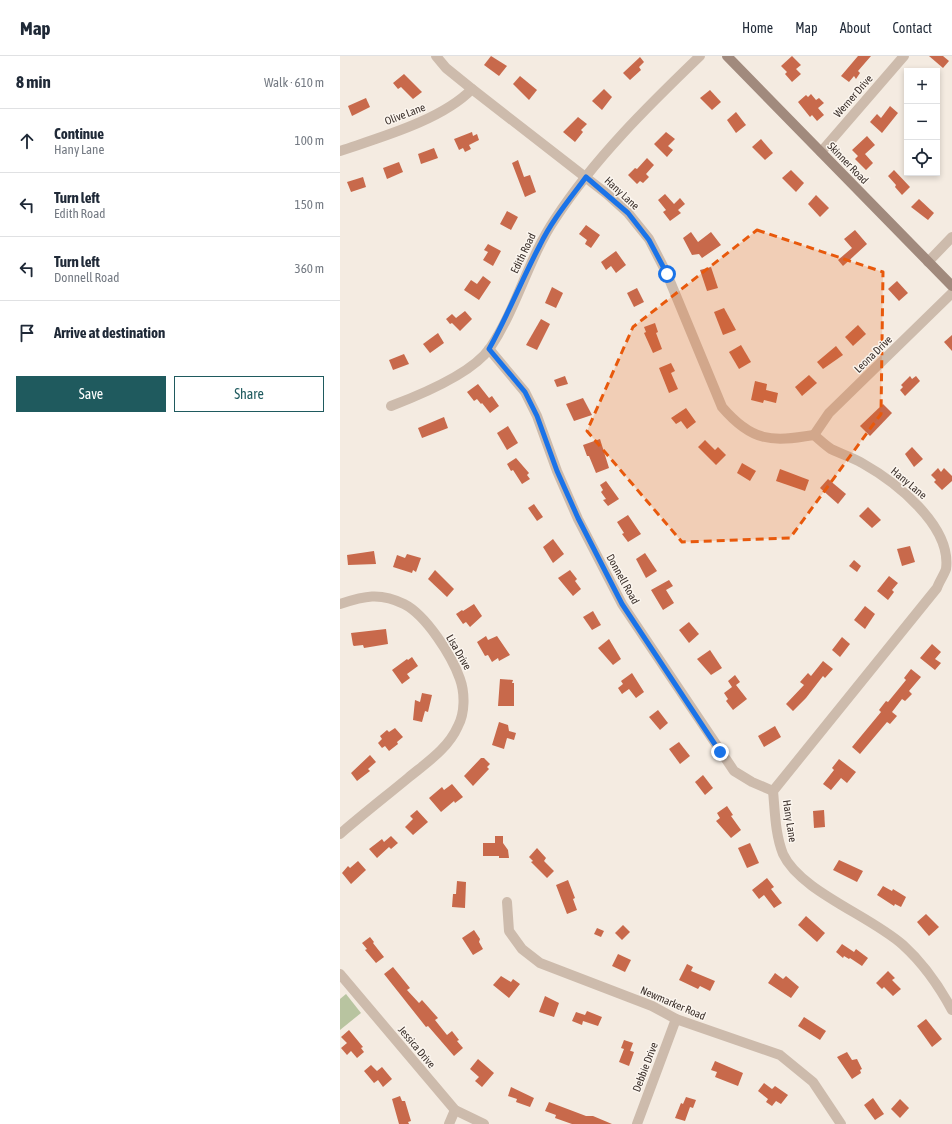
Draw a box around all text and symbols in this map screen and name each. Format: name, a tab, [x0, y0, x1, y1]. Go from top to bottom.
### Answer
text: Map	[20, 17, 51, 39]
text: Home	[742, 20, 773, 36]
text: Map	[795, 20, 818, 36]
text: About	[840, 20, 871, 36]
text: Contact	[893, 20, 932, 36]
map controls	[904, 68, 940, 176]
button: +	[904, 68, 940, 104]
text: 8 min	[16, 72, 51, 92]
street label: Werner Drive	[831, 72, 875, 120]
text: Walk · 610 m	[264, 75, 324, 90]
street label: Olive Lane	[383, 101, 427, 127]
button: −	[904, 104, 940, 140]
text: Continue	[54, 125, 104, 142]
icon: ahead	[16, 130, 38, 152]
text: 100 m	[295, 133, 324, 148]
street label: Skinner Road	[825, 140, 871, 186]
button: locate	[904, 140, 940, 176]
text: Hany Lane	[54, 142, 104, 157]
street label: Hany Lane	[602, 174, 642, 212]
text: Turn left	[54, 189, 100, 206]
icon: left	[16, 194, 38, 216]
text: 150 m	[295, 197, 324, 212]
text: Edith Road	[54, 206, 105, 221]
street label: Edith Road	[508, 231, 538, 275]
text: Turn left	[54, 253, 100, 270]
icon: left	[16, 258, 38, 280]
text: 360 m	[295, 261, 324, 276]
route start	[658, 265, 676, 283]
text: Donnell Road	[54, 270, 119, 285]
icon: arrive	[16, 322, 38, 344]
text: Arrive at destination	[54, 324, 165, 341]
street label: Leona Drive	[852, 333, 894, 375]
button: Save	[16, 376, 166, 412]
button: Share	[174, 376, 324, 412]
street label: Hany Lane	[889, 465, 929, 501]
street label: Donnell Road	[604, 552, 642, 606]
street label: Lisa Drive	[444, 632, 474, 672]
route end	[711, 743, 729, 761]
street label: Hany Lane	[781, 799, 799, 843]
street label: Newmarker Road	[639, 984, 707, 1022]
street label: Jessica Drive	[396, 1024, 438, 1070]
street label: Debbie Drive	[630, 1041, 660, 1093]

